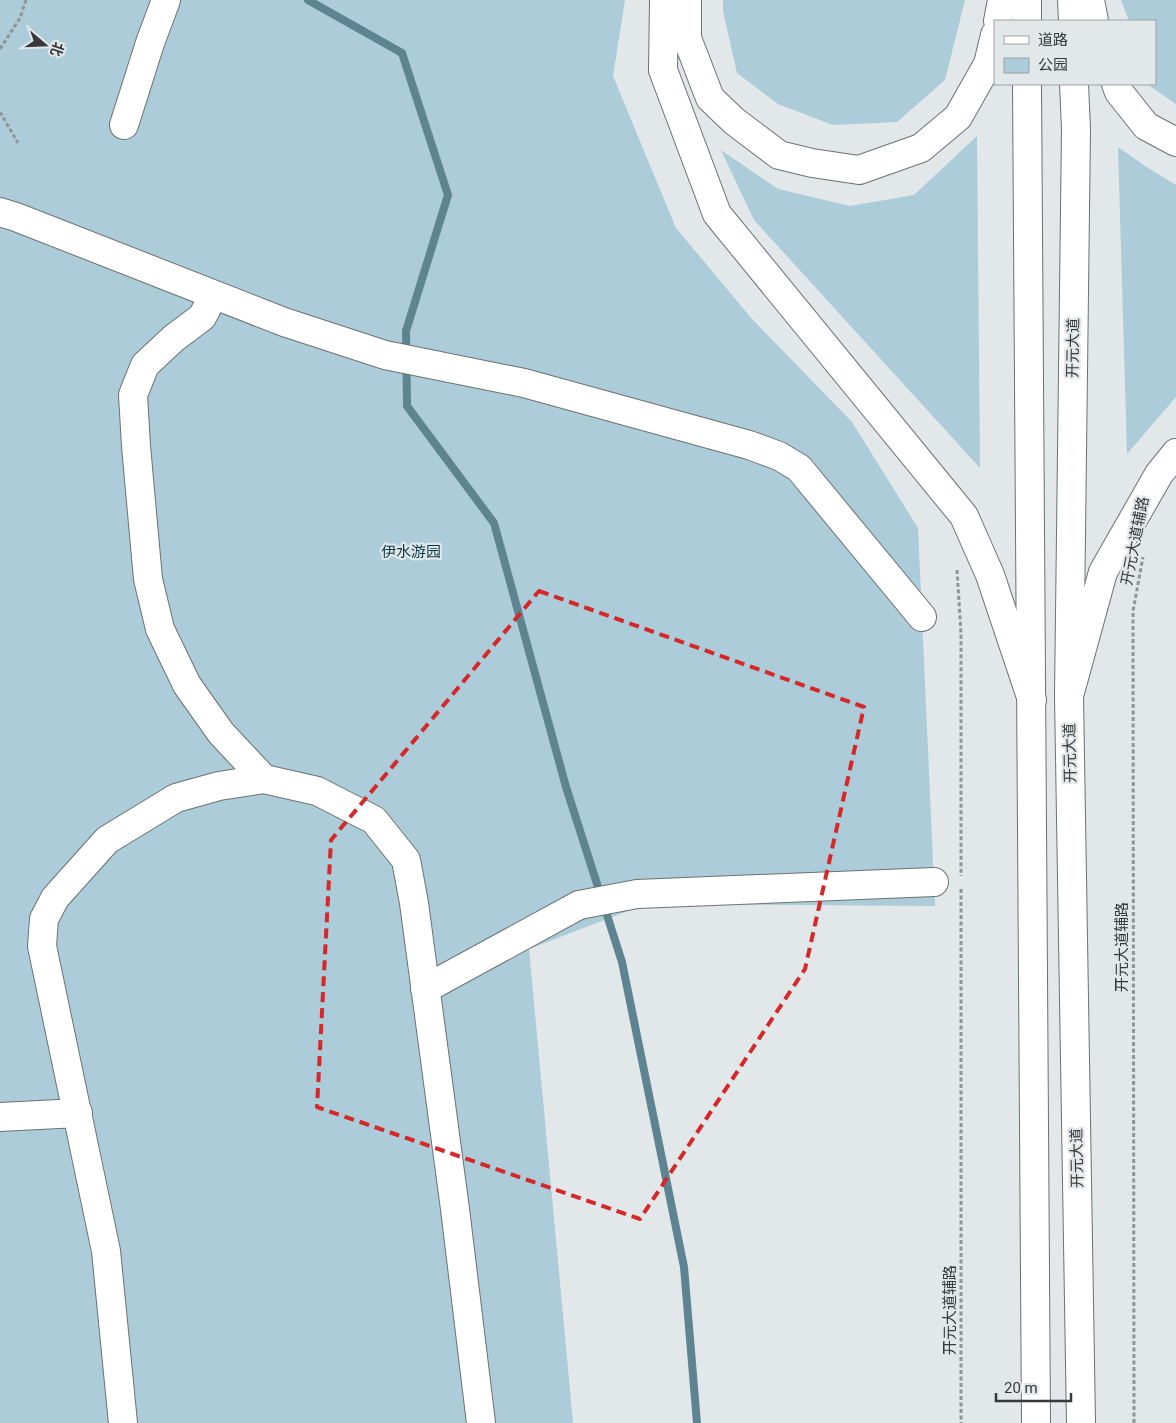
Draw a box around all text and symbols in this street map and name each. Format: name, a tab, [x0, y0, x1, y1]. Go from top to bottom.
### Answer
north arrow	[20, 20, 70, 70]
legend	[994, 20, 1156, 85]
text: 道路	[1038, 31, 1068, 49]
text: 北	[47, 40, 67, 58]
text: 公园	[1038, 56, 1068, 74]
street label: 开元大道	[1063, 318, 1083, 378]
street label: 开元大道辅路	[1118, 495, 1152, 587]
park label: 伊水游园	[381, 543, 441, 561]
street label: 开元大道	[1060, 723, 1080, 783]
street label: 开元大道辅路	[1113, 902, 1131, 992]
street label: 开元大道	[1067, 1128, 1087, 1188]
street label: 开元大道辅路	[941, 1265, 959, 1355]
scale bar	[996, 1370, 1071, 1402]
text: 20 m	[1004, 1379, 1038, 1397]

